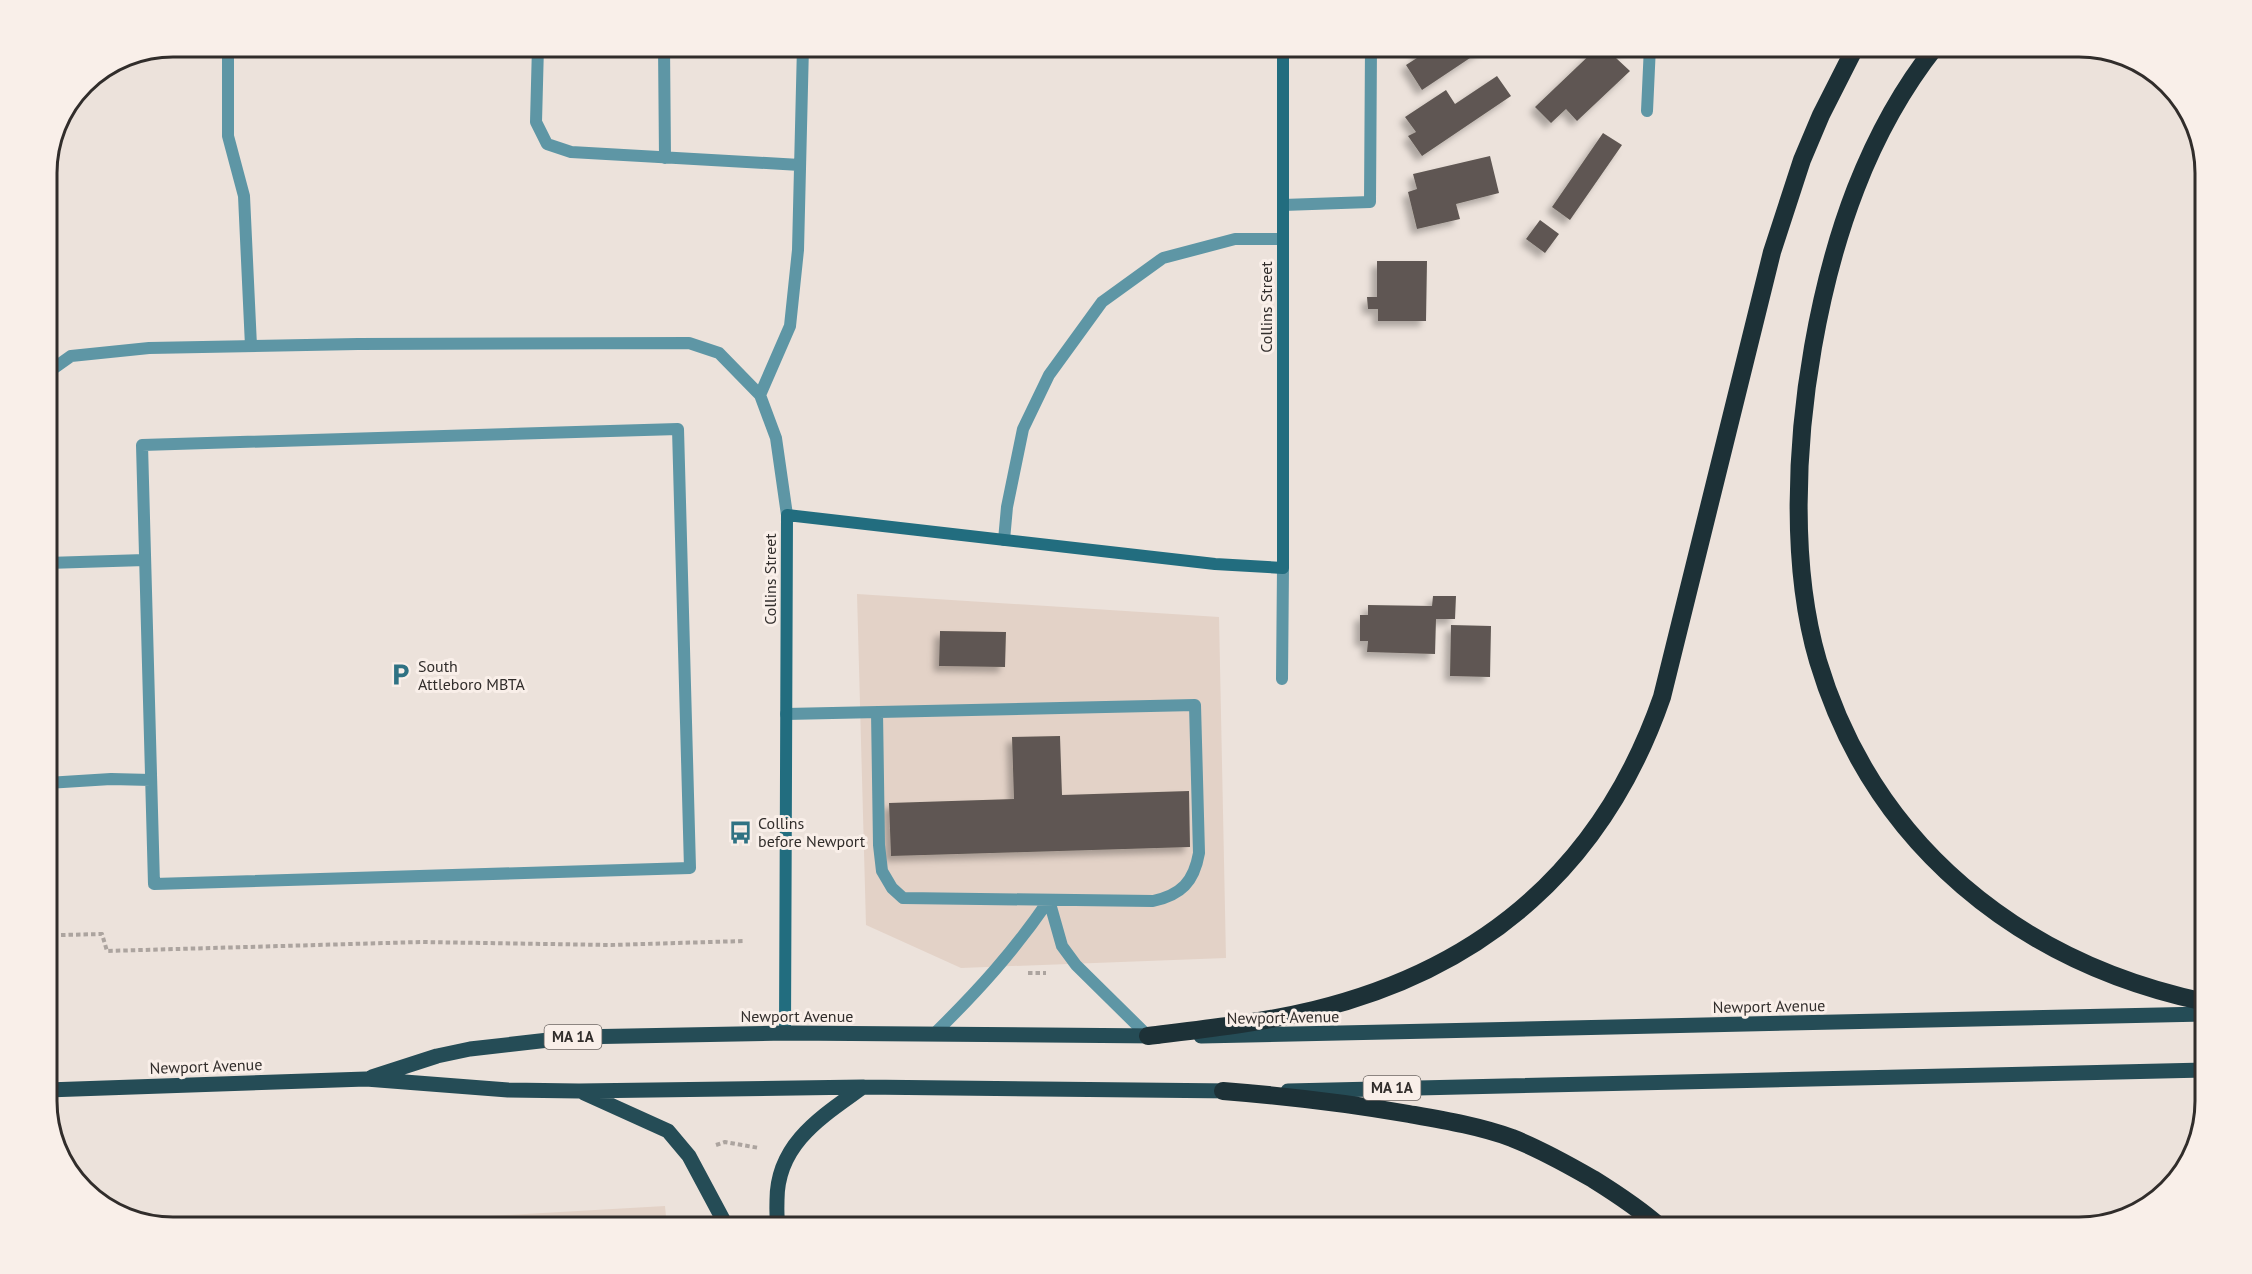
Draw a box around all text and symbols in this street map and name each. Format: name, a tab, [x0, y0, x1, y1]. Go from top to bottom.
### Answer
street label: Collins Street	[1256, 261, 1276, 353]
street label: Collins Street	[760, 533, 780, 625]
place label: South Attleboro MBTA	[418, 656, 526, 694]
parking icon: South Attleboro MBTA	[387, 662, 413, 688]
place label: Collins before Newport	[758, 813, 866, 851]
bus stop icon: Collins before Newport	[727, 819, 753, 845]
street label: Newport Avenue	[1712, 995, 1826, 1017]
street label: Newport Avenue	[741, 1006, 853, 1026]
street label: Newport Avenue	[1226, 1006, 1340, 1028]
road number: MA 1A	[544, 1025, 602, 1049]
street label: Newport Avenue	[149, 1054, 263, 1078]
road number: MA 1A	[1364, 1076, 1420, 1100]

